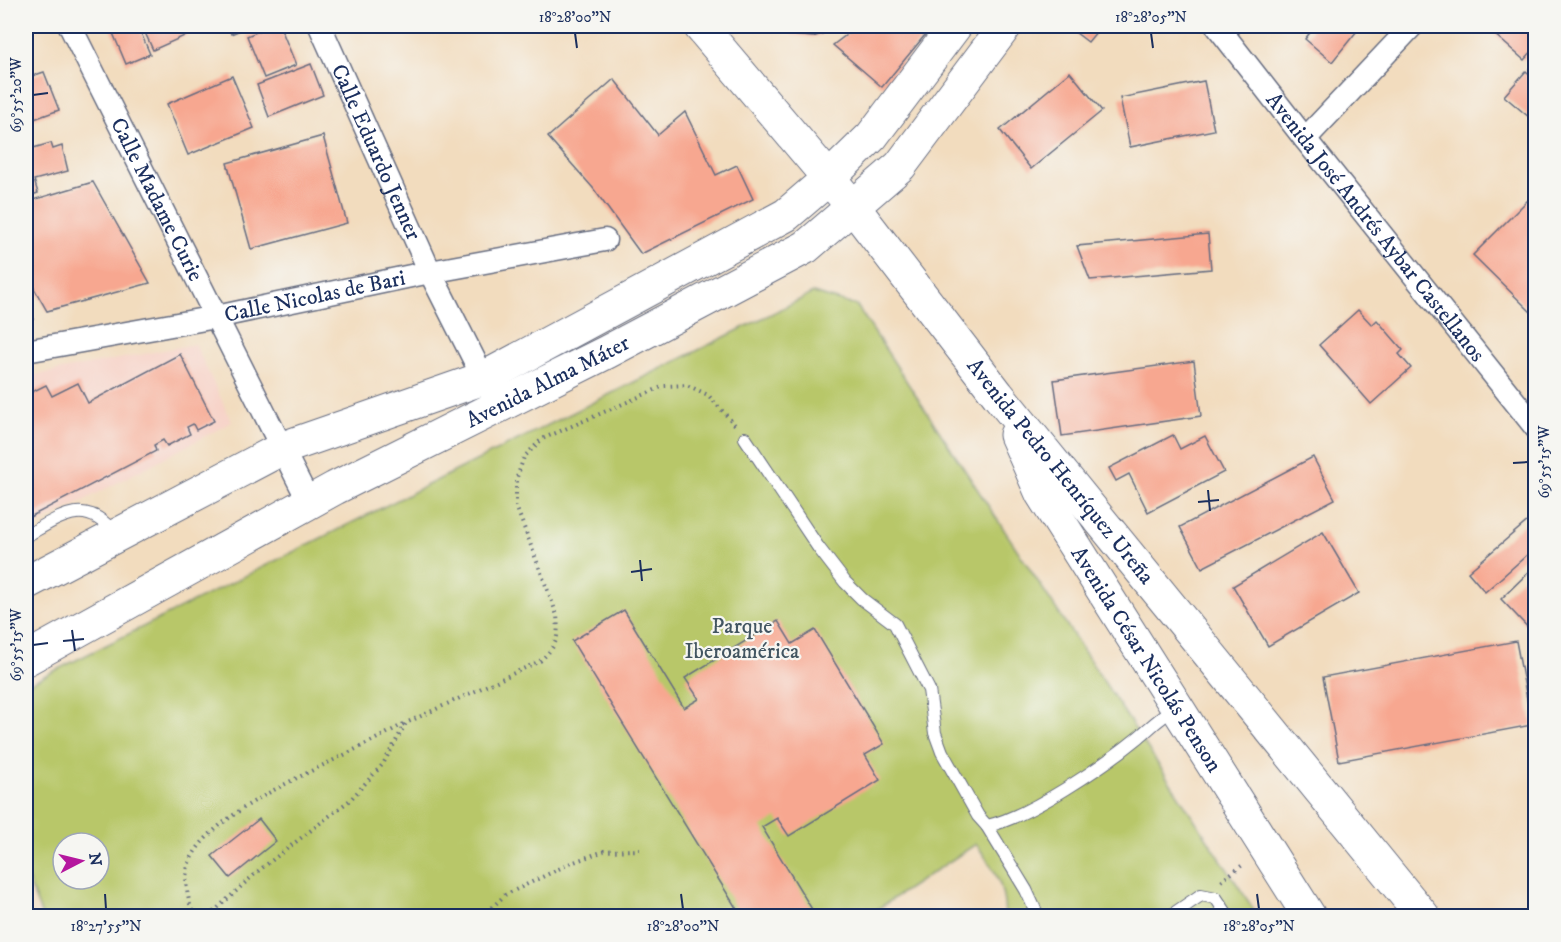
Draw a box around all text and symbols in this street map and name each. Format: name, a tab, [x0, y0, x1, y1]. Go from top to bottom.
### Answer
text: 18°28'00"N	[539, 8, 611, 27]
text: 18°28'05"N	[1115, 8, 1187, 27]
text: 69°55'20"W	[7, 57, 26, 133]
street label: Calle Eduardo Jenner	[325, 60, 428, 245]
street label: Avenida José Andrés Aybar Castellanos	[1260, 87, 1491, 367]
street label: Calle Madame Curie	[105, 113, 209, 286]
street label: Calle Nicolas de Bari	[222, 264, 408, 328]
street label: Avenida Alma Máter	[461, 329, 635, 434]
street label: Avenida Pedro Henríquez Ureña	[961, 353, 1161, 590]
text: 69°55'15"W	[1535, 425, 1554, 498]
street label: Avenida César Nicolás Penson	[1065, 541, 1228, 778]
text: 69°55'15"W	[7, 608, 26, 681]
park label: Parque Iberoamérica	[685, 613, 800, 665]
north arrow	[51, 831, 111, 891]
text: N	[84, 852, 106, 867]
text: 18°27'55"N	[70, 917, 142, 936]
text: 18°28'00"N	[647, 917, 719, 936]
text: 18°28'05"N	[1223, 917, 1295, 936]

